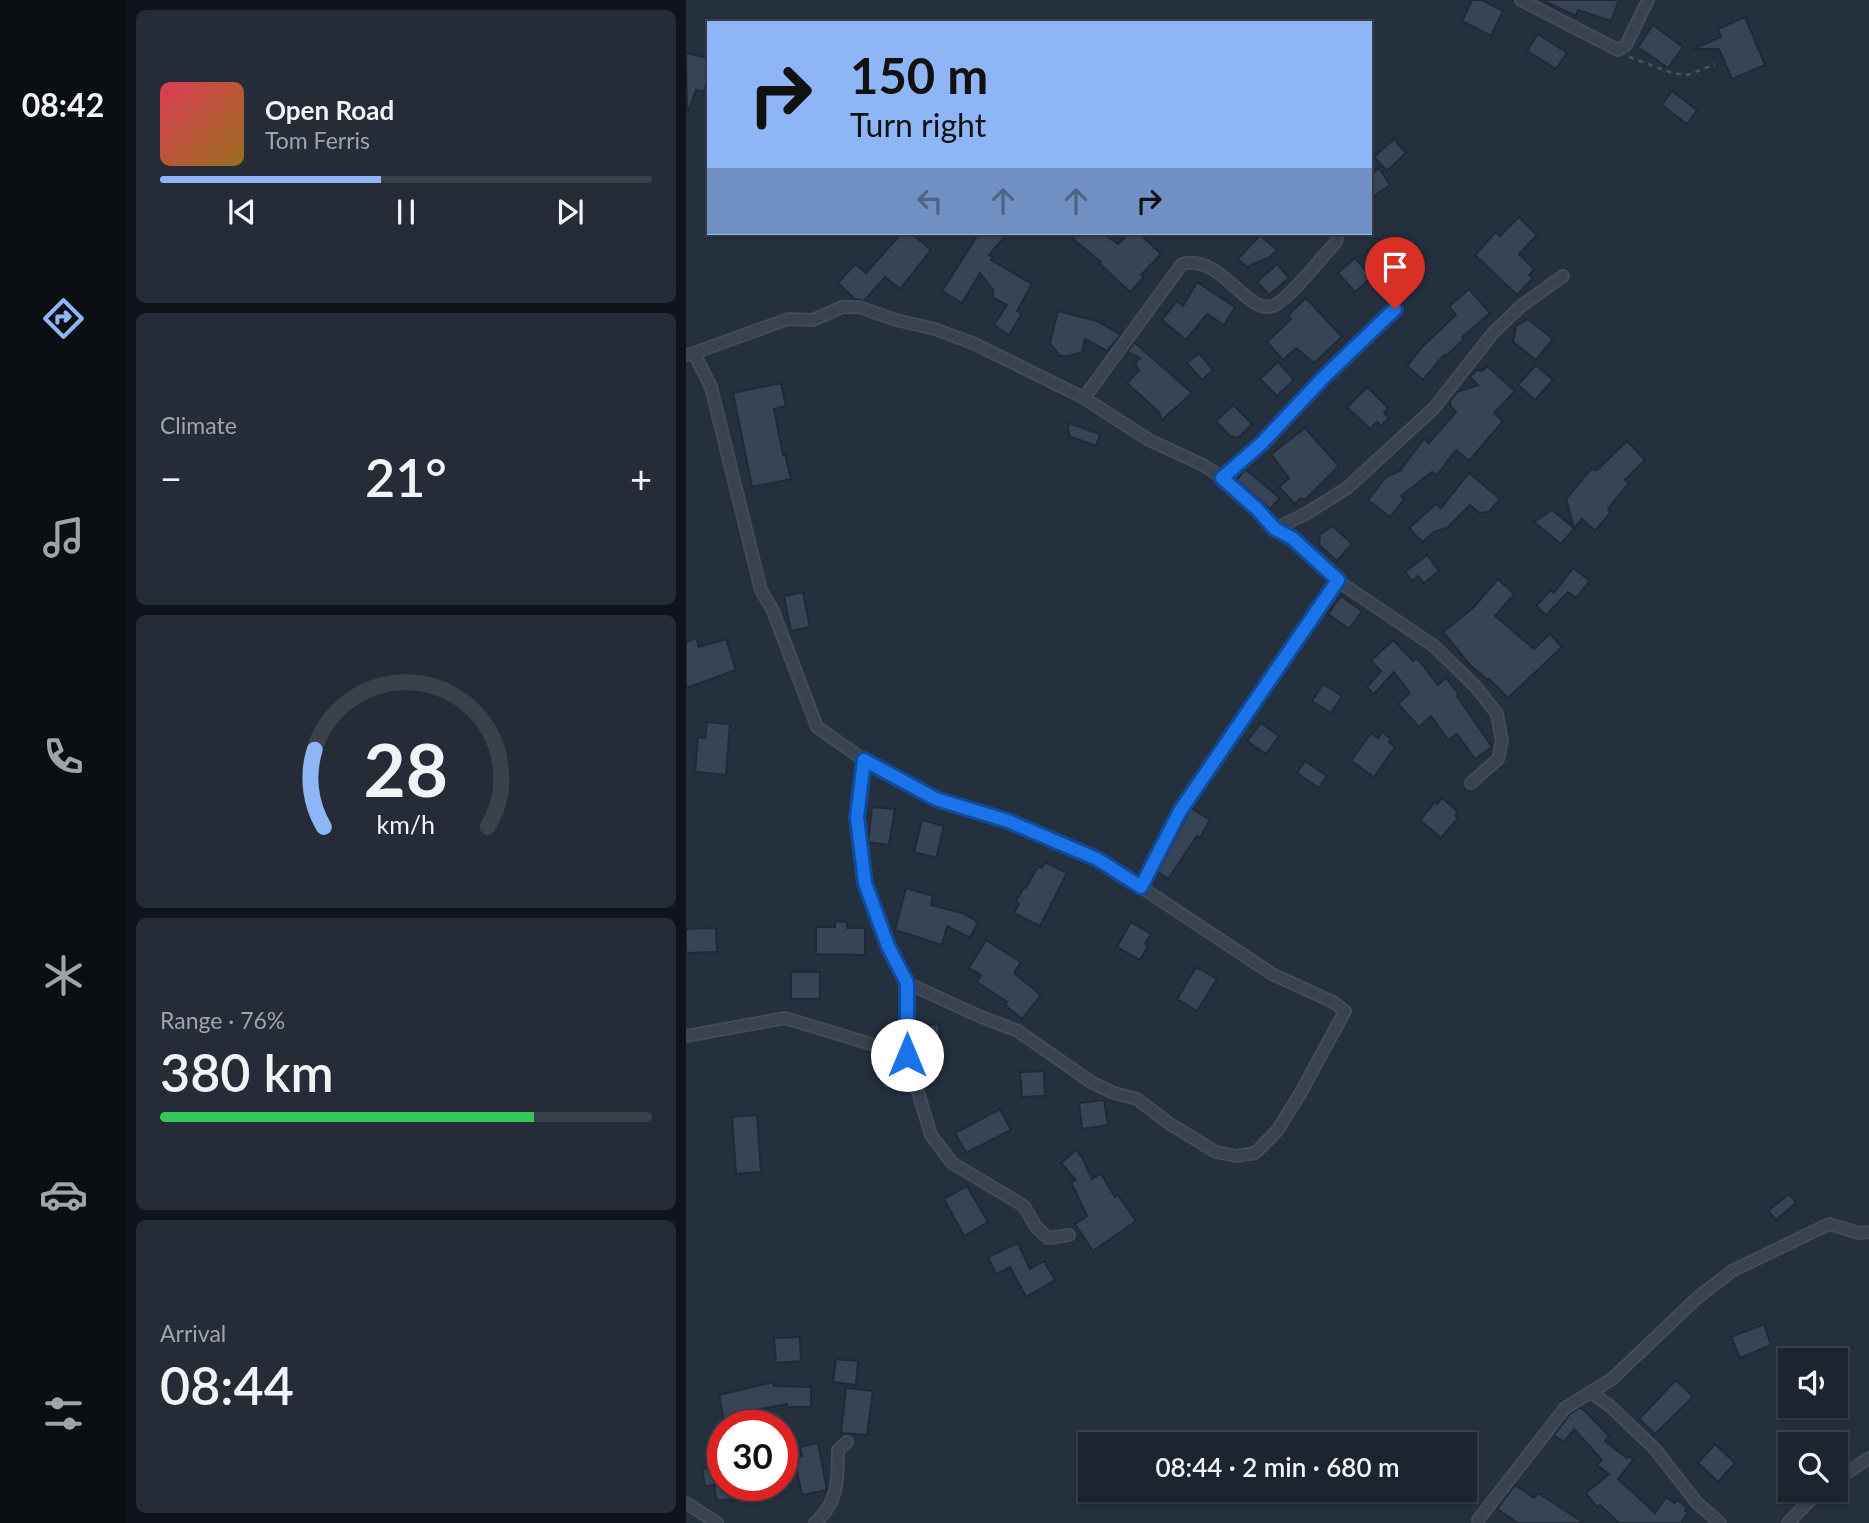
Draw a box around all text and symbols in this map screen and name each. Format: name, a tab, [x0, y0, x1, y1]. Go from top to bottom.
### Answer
text: 150 m	[850, 46, 988, 104]
icon: right	[735, 49, 826, 140]
text: 08:42	[22, 85, 104, 124]
text: Open Road	[265, 94, 394, 126]
text: Turn right	[850, 105, 986, 144]
text: Tom Ferris	[265, 126, 370, 154]
icon: left	[911, 182, 949, 220]
icon: ahead	[984, 182, 1022, 220]
icon: ahead	[1057, 182, 1095, 220]
icon: right	[1130, 182, 1168, 220]
icon: previous	[223, 193, 261, 231]
icon: pause	[387, 193, 425, 231]
icon: next	[551, 193, 589, 231]
pin	[1365, 237, 1425, 309]
icon: arrive	[1376, 248, 1414, 286]
icon: directions	[39, 294, 88, 343]
text: Climate	[160, 411, 237, 439]
text: 21°	[365, 446, 447, 508]
text: −	[160, 455, 182, 501]
text: +	[630, 455, 652, 501]
icon: music	[39, 513, 88, 562]
text: 28	[364, 726, 448, 814]
icon: phone	[39, 732, 88, 781]
text: km/h	[377, 809, 435, 839]
icon: climate	[39, 951, 88, 1000]
text: Range · 76%	[160, 1006, 285, 1034]
position arrow	[870, 1018, 944, 1092]
text: 380 km	[160, 1041, 334, 1103]
icon: car	[39, 1170, 88, 1219]
text: Arrival	[160, 1319, 226, 1347]
map controls	[1778, 1348, 1848, 1502]
button: sound	[1778, 1348, 1848, 1418]
text: 08:44	[160, 1354, 294, 1416]
icon: filters	[39, 1389, 88, 1438]
speed limit sign: 30	[707, 1410, 798, 1501]
button: search	[1778, 1432, 1848, 1502]
text: 08:44 · 2 min · 680 m	[1155, 1451, 1400, 1483]

